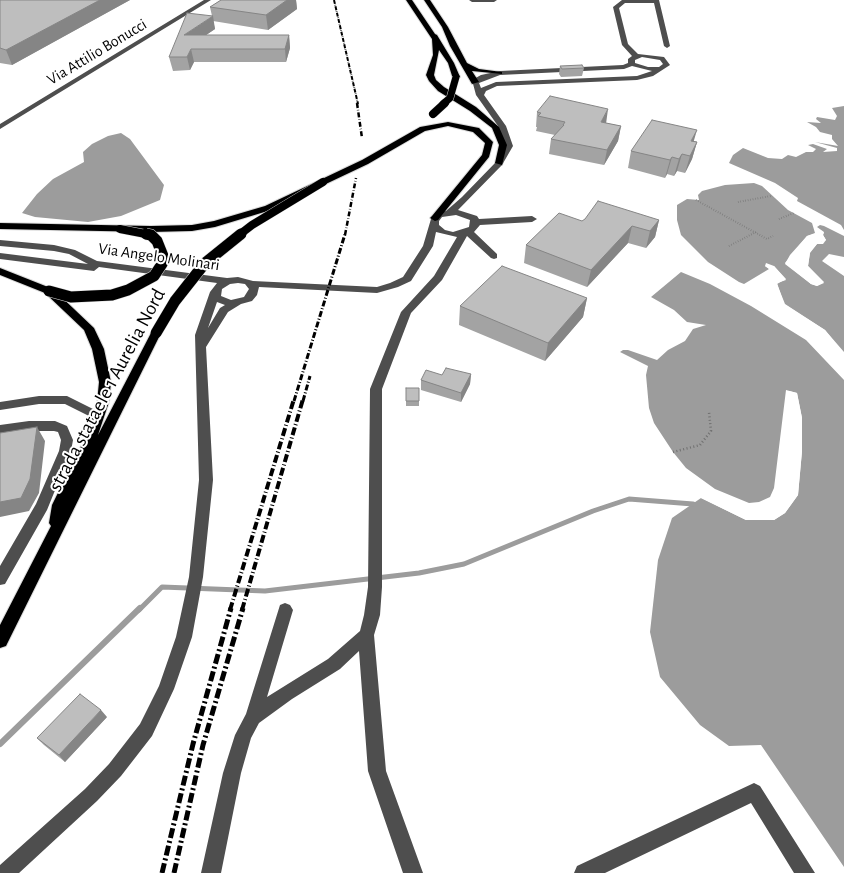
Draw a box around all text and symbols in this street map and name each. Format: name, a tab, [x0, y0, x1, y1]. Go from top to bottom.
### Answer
street label: Via Attilio Bonucci	[44, 15, 150, 89]
street label: Via Angelo Molinari	[97, 239, 221, 275]
street label: strada stataele 1 Aurelia Nord	[43, 284, 171, 496]

